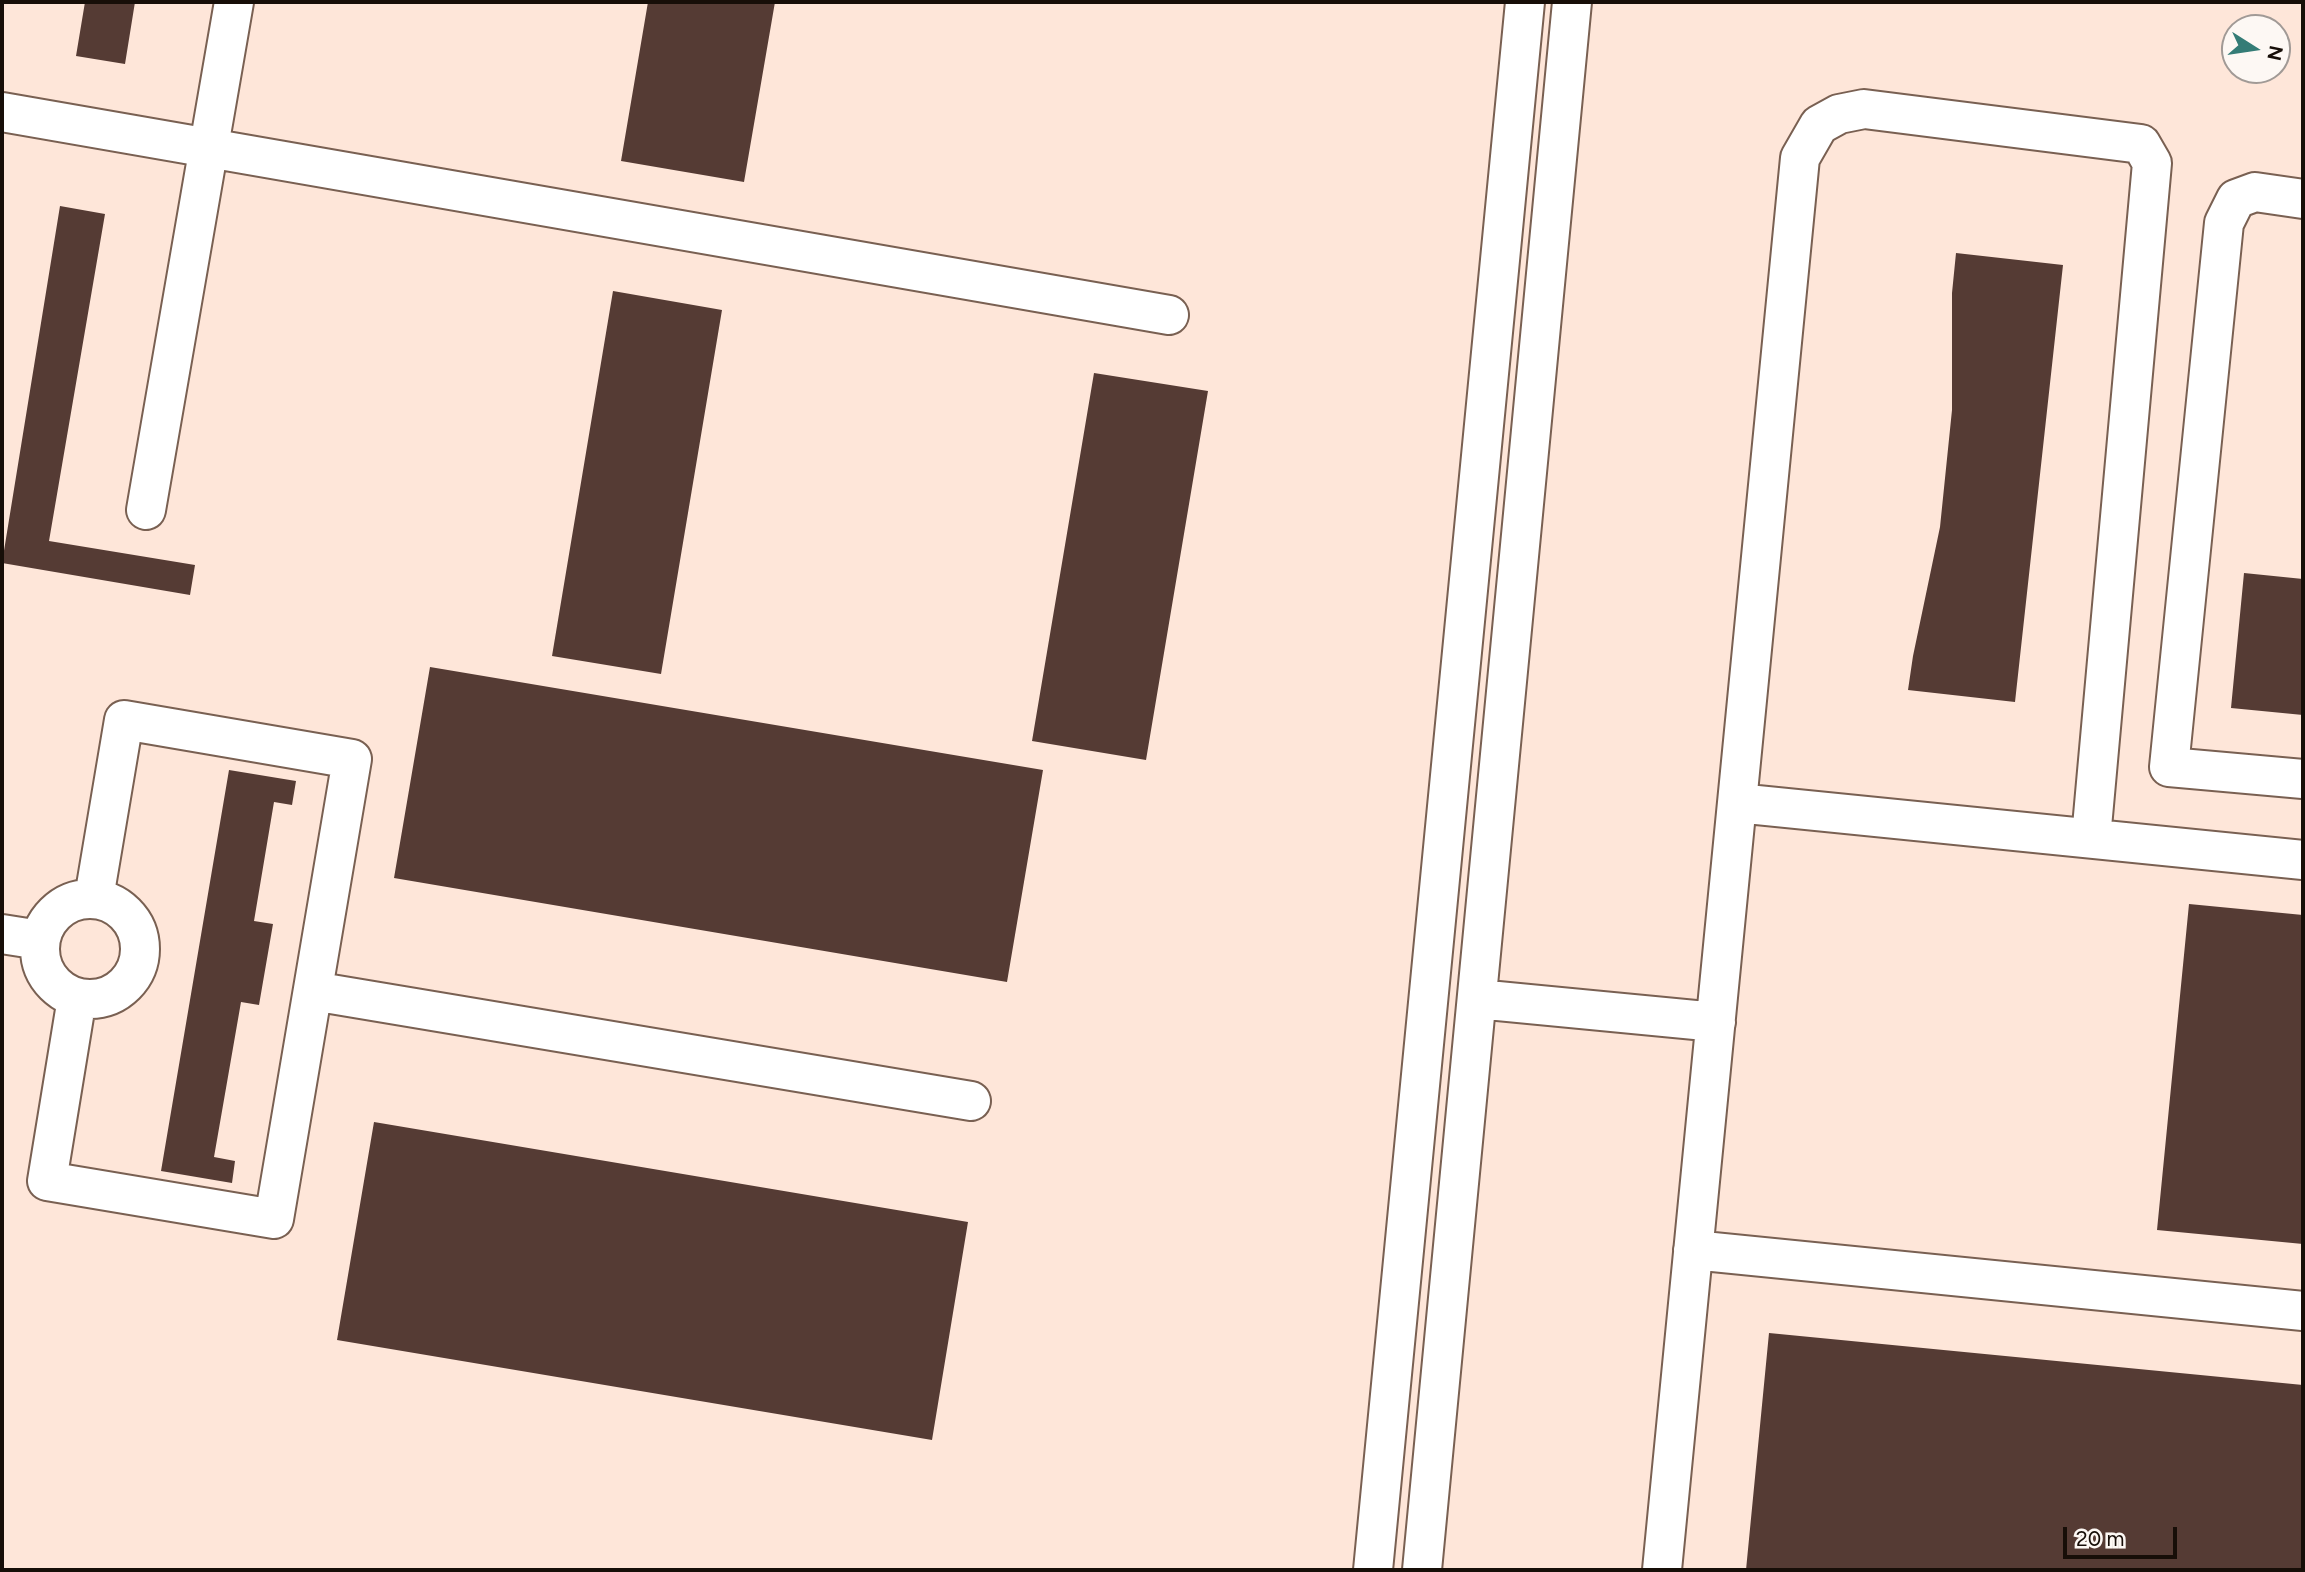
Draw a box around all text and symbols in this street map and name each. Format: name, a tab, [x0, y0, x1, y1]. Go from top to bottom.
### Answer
north arrow	[2221, 14, 2291, 84]
text: N	[2262, 43, 2288, 63]
scale bar	[2067, 1512, 2181, 1556]
text: 20 m	[2076, 1526, 2124, 1551]

